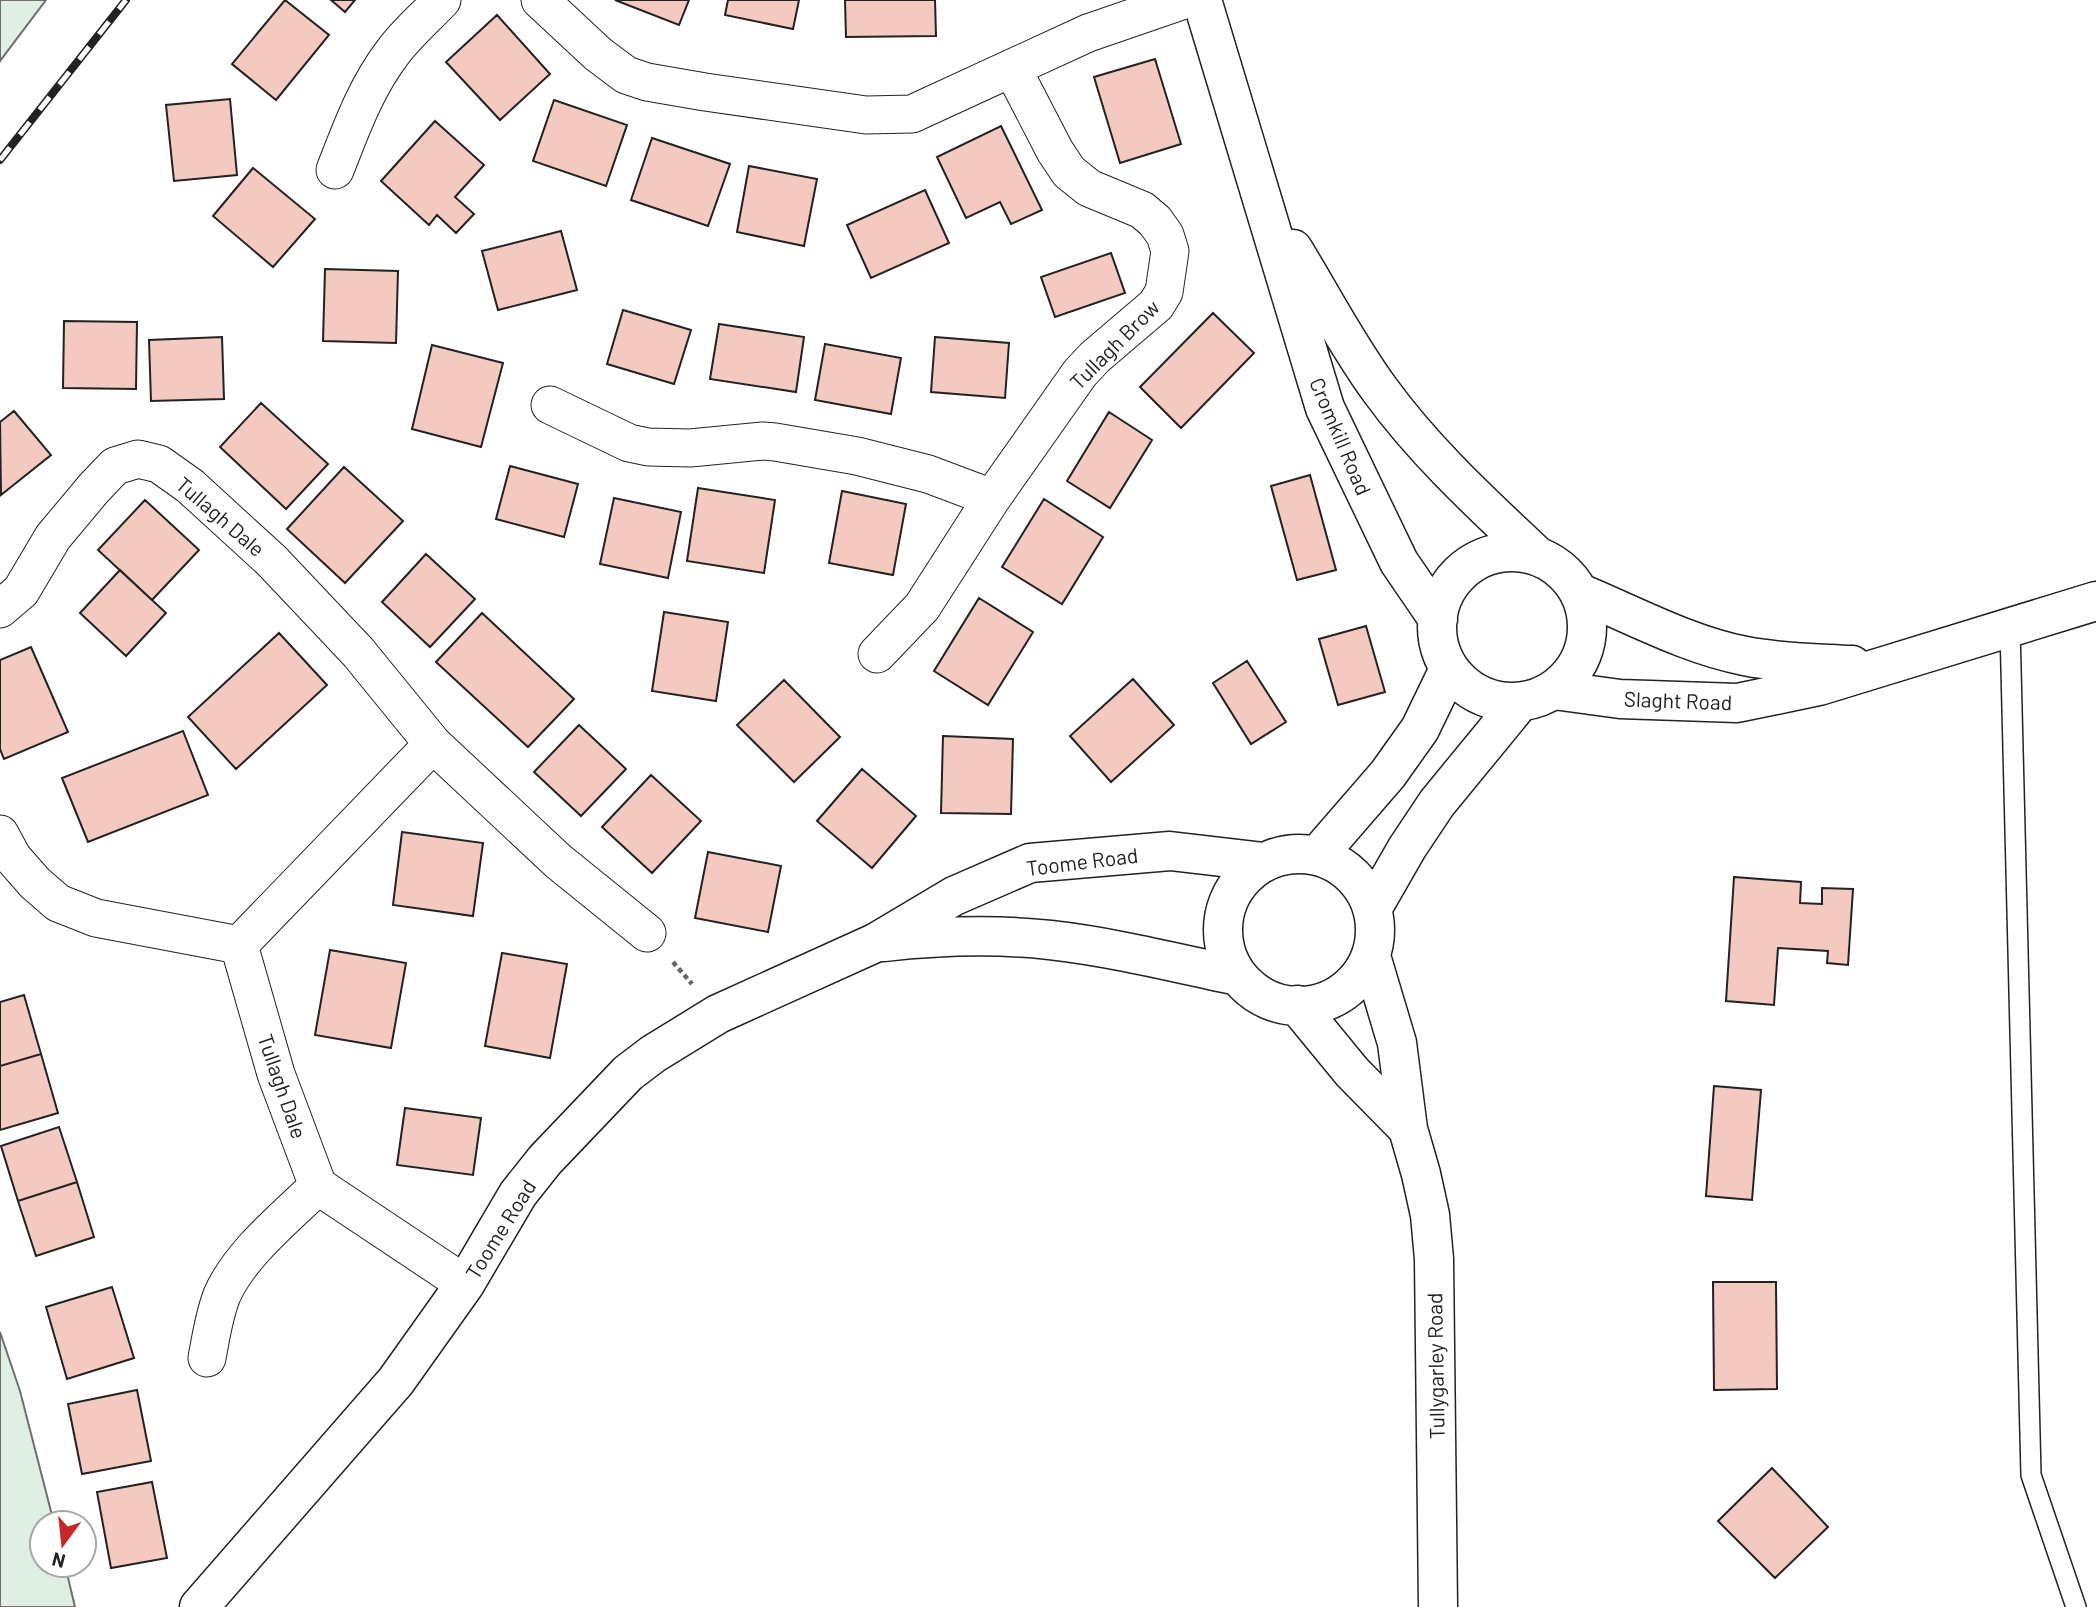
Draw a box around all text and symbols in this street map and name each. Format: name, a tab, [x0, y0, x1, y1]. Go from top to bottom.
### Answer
street label: Tullagh Brow	[1064, 294, 1164, 394]
street label: Cromkill Road	[1305, 373, 1377, 499]
street label: Tullagh Dale	[172, 471, 270, 561]
street label: Slaght Road	[1623, 686, 1733, 714]
street label: Toome Road	[1025, 842, 1139, 880]
street label: Tullagh Dale	[253, 1030, 313, 1142]
street label: Toome Road	[460, 1175, 540, 1283]
street label: Tullygarley Road	[1421, 1292, 1449, 1440]
north arrow	[28, 1509, 98, 1579]
text: N	[49, 1548, 68, 1574]

